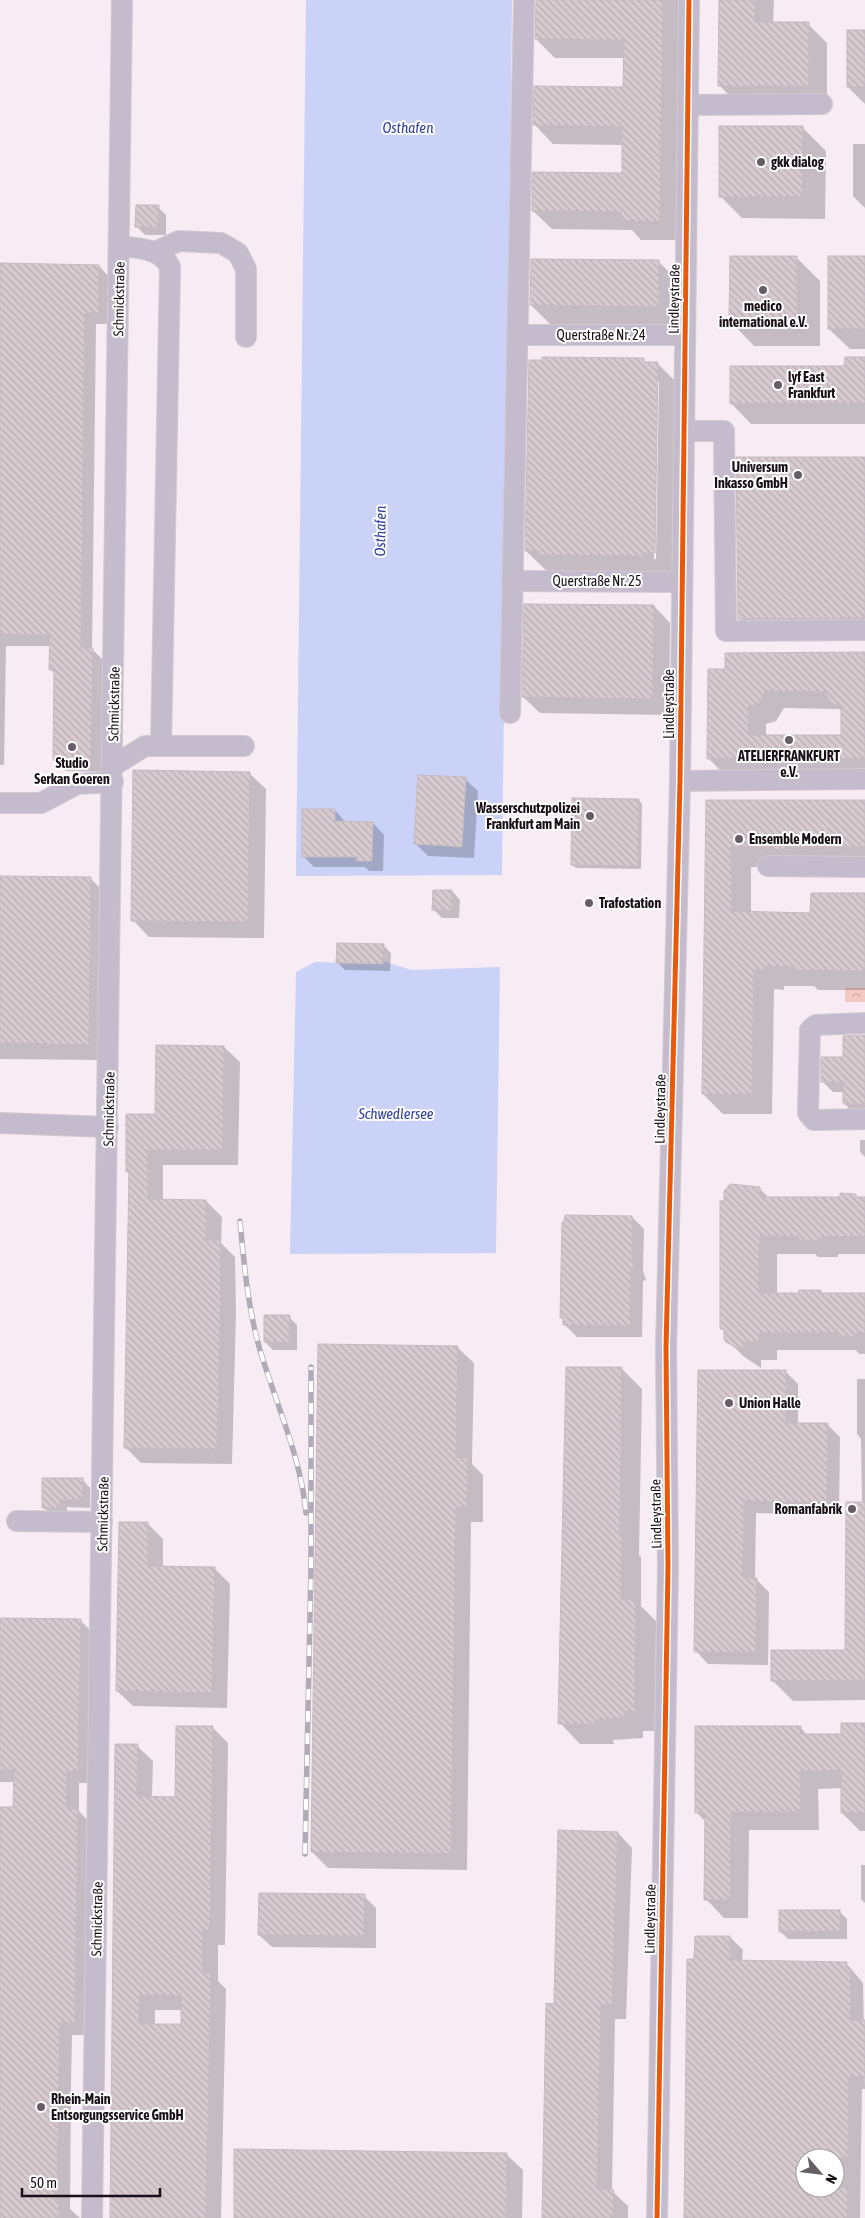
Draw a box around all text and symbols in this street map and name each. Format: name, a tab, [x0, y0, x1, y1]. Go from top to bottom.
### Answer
water label: Osthafen	[383, 119, 433, 136]
place label: gkk dialog	[771, 154, 825, 170]
marker: gkk dialog	[755, 156, 767, 168]
street label: Schmickstraße	[110, 261, 128, 337]
street label: Lindleystraße	[665, 264, 683, 334]
marker: medico international e.V.	[757, 284, 769, 296]
place label: medico international e.V.	[719, 298, 808, 330]
street label: Querstraße Nr. 24	[556, 327, 646, 343]
place label: lyf East Frankfurt	[788, 369, 835, 401]
marker: lyf East Frankfurt	[772, 379, 784, 391]
place label: Universum Inkasso GmbH	[714, 459, 788, 491]
marker: Universum Inkasso GmbH	[792, 469, 804, 481]
water label: Osthafen	[371, 505, 389, 557]
street label: Querstraße Nr. 25	[552, 573, 642, 589]
street label: Schmickstraße	[105, 666, 123, 742]
street label: Lindleystraße	[661, 669, 677, 739]
marker: ATELIERFRANKFURT e.V.	[783, 734, 795, 746]
marker: Studio Serkan Goeren	[66, 741, 78, 753]
place label: ATELIERFRANKFURT e.V.	[737, 748, 841, 780]
place label: Studio Serkan Goeren	[34, 755, 110, 787]
place label: Wasserschutzpolizei Frankfurt am Main	[475, 800, 580, 832]
marker: Wasserschutzpolizei Frankfurt am Main	[584, 810, 596, 822]
place label: Ensemble Modern	[749, 831, 842, 847]
marker: Ensemble Modern	[733, 833, 745, 845]
place label: Trafostation	[599, 895, 661, 911]
marker: Trafostation	[583, 897, 595, 909]
street label: Schmickstraße	[100, 1071, 118, 1147]
street label: Lindleystraße	[651, 1074, 669, 1144]
water label: Schwedlersee	[357, 1105, 434, 1122]
place label: Union Halle	[739, 1395, 801, 1411]
marker: Union Halle	[723, 1397, 735, 1409]
street label: Schmickstraße	[94, 1476, 112, 1552]
street label: Lindleystraße	[647, 1479, 665, 1549]
place label: Romanfabrik	[775, 1501, 843, 1517]
marker: Romanfabrik	[846, 1503, 858, 1515]
street label: Schmickstraße	[88, 1881, 106, 1957]
street label: Lindleystraße	[641, 1884, 659, 1954]
place label: Rhein-Main Entsorgungsservice GmbH	[51, 2091, 184, 2123]
marker: Rhein-Main Entsorgungsservice GmbH	[35, 2101, 47, 2113]
north arrow	[795, 2148, 845, 2198]
scale bar	[22, 2166, 160, 2198]
text: N	[822, 2172, 840, 2187]
text: 50 m	[30, 2174, 57, 2191]

